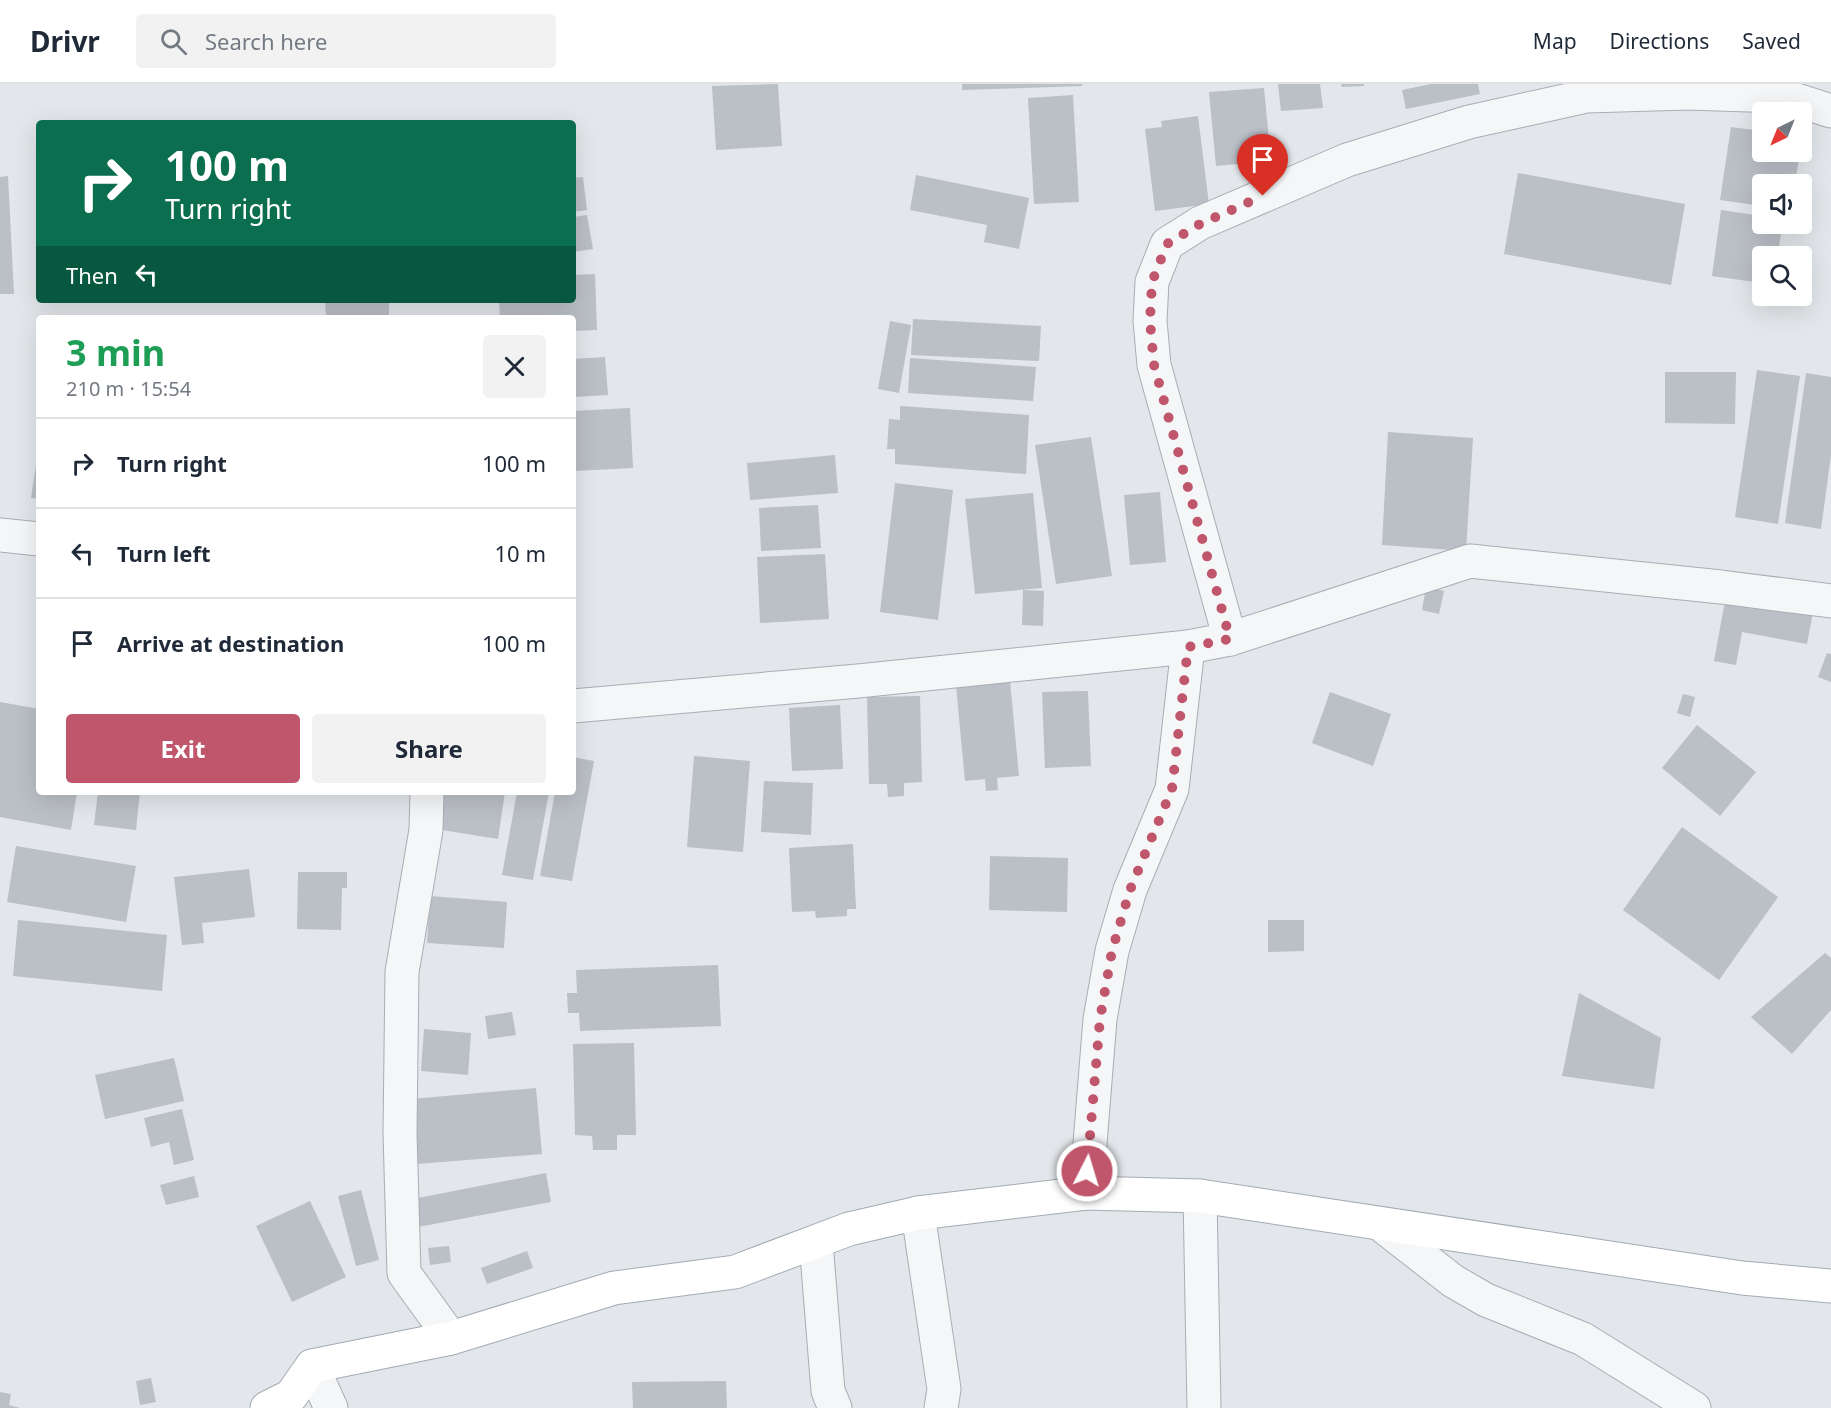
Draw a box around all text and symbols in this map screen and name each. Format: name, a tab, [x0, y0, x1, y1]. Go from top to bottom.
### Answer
search box	[136, 14, 556, 68]
text: Drivr	[30, 22, 100, 60]
icon: search	[157, 25, 190, 58]
text: Search here	[205, 26, 327, 56]
text: Map	[1533, 27, 1577, 55]
text: Directions	[1610, 27, 1709, 55]
text: Saved	[1742, 27, 1801, 55]
north arrow	[1752, 102, 1812, 162]
map controls	[1752, 102, 1812, 306]
pin	[1237, 134, 1288, 196]
text: 100 m	[165, 136, 289, 193]
icon: arrive	[1246, 143, 1279, 176]
icon: right	[66, 144, 144, 222]
button: sound	[1752, 174, 1812, 234]
text: Turn right	[165, 190, 291, 227]
button: search	[1752, 246, 1812, 306]
icon: left	[130, 258, 163, 291]
text: Then	[66, 260, 118, 290]
text: 3 min	[66, 328, 165, 377]
button: close	[483, 335, 546, 398]
text: 210 m · 15:54	[66, 375, 191, 402]
icon: right	[66, 447, 99, 480]
text: Turn right	[117, 448, 227, 478]
text: 100 m	[482, 448, 546, 478]
icon: left	[66, 537, 99, 570]
text: Turn left	[117, 538, 211, 568]
text: 10 m	[495, 538, 546, 568]
icon: arrive	[66, 627, 99, 660]
text: Arrive at destination	[117, 628, 344, 658]
text: 100 m	[482, 628, 546, 658]
button: Exit	[66, 714, 300, 783]
button: Share	[312, 714, 546, 783]
position arrow	[1055, 1139, 1119, 1203]

